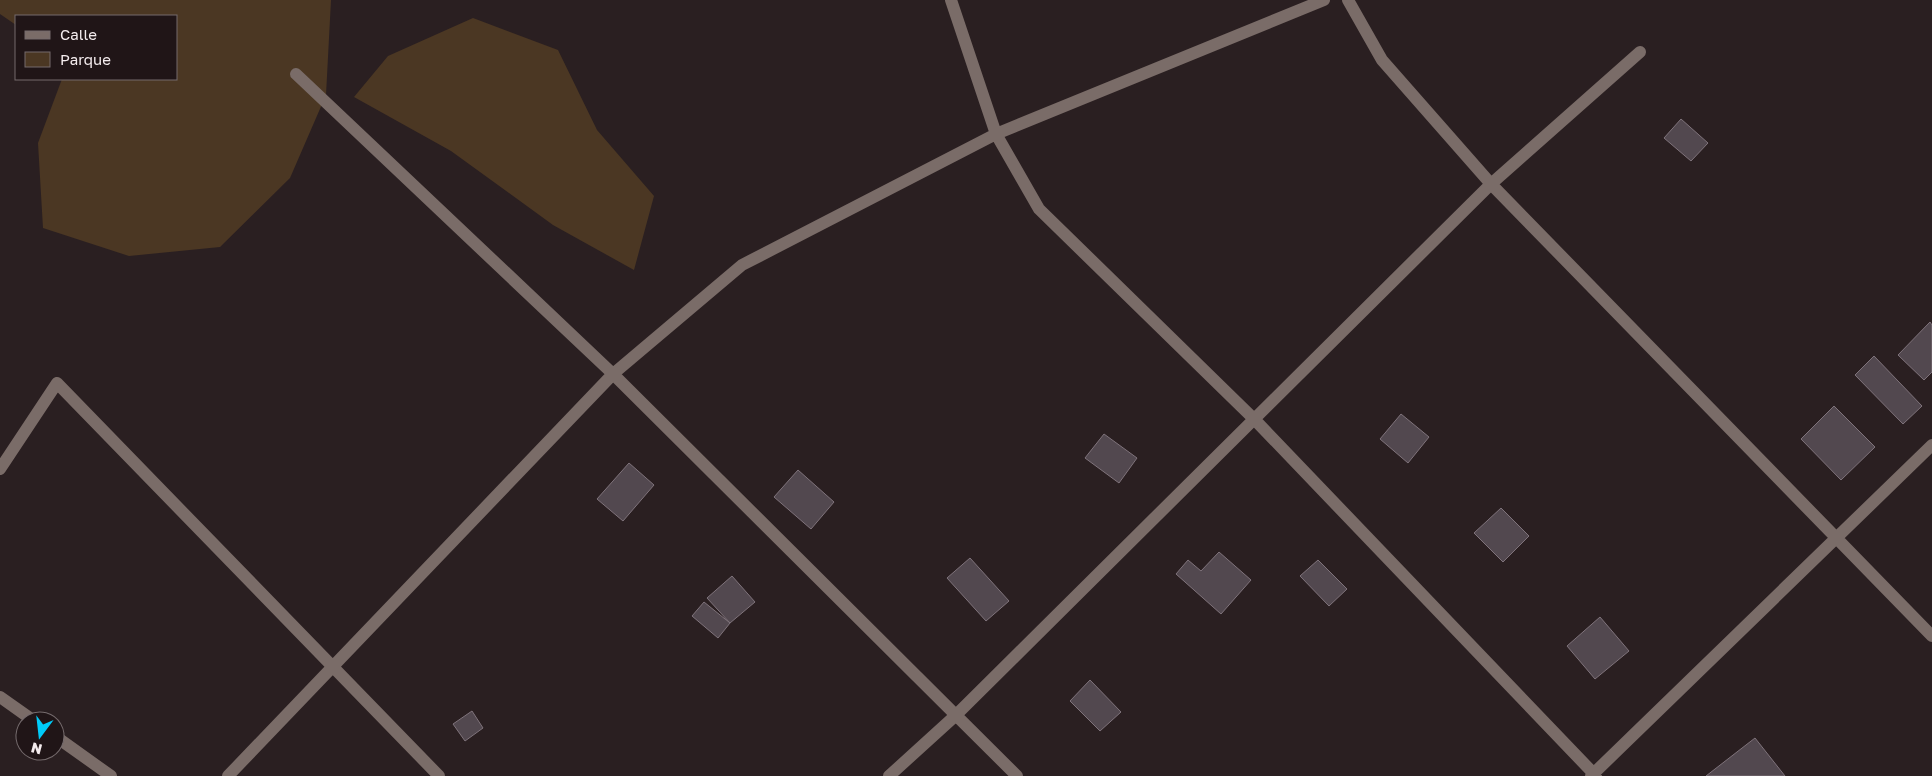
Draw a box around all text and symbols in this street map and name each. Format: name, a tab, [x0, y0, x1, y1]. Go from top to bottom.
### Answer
legend	[15, 15, 178, 80]
text: Calle	[60, 25, 97, 43]
text: Parque	[60, 50, 111, 68]
north arrow	[15, 711, 65, 761]
text: N	[29, 739, 44, 759]

